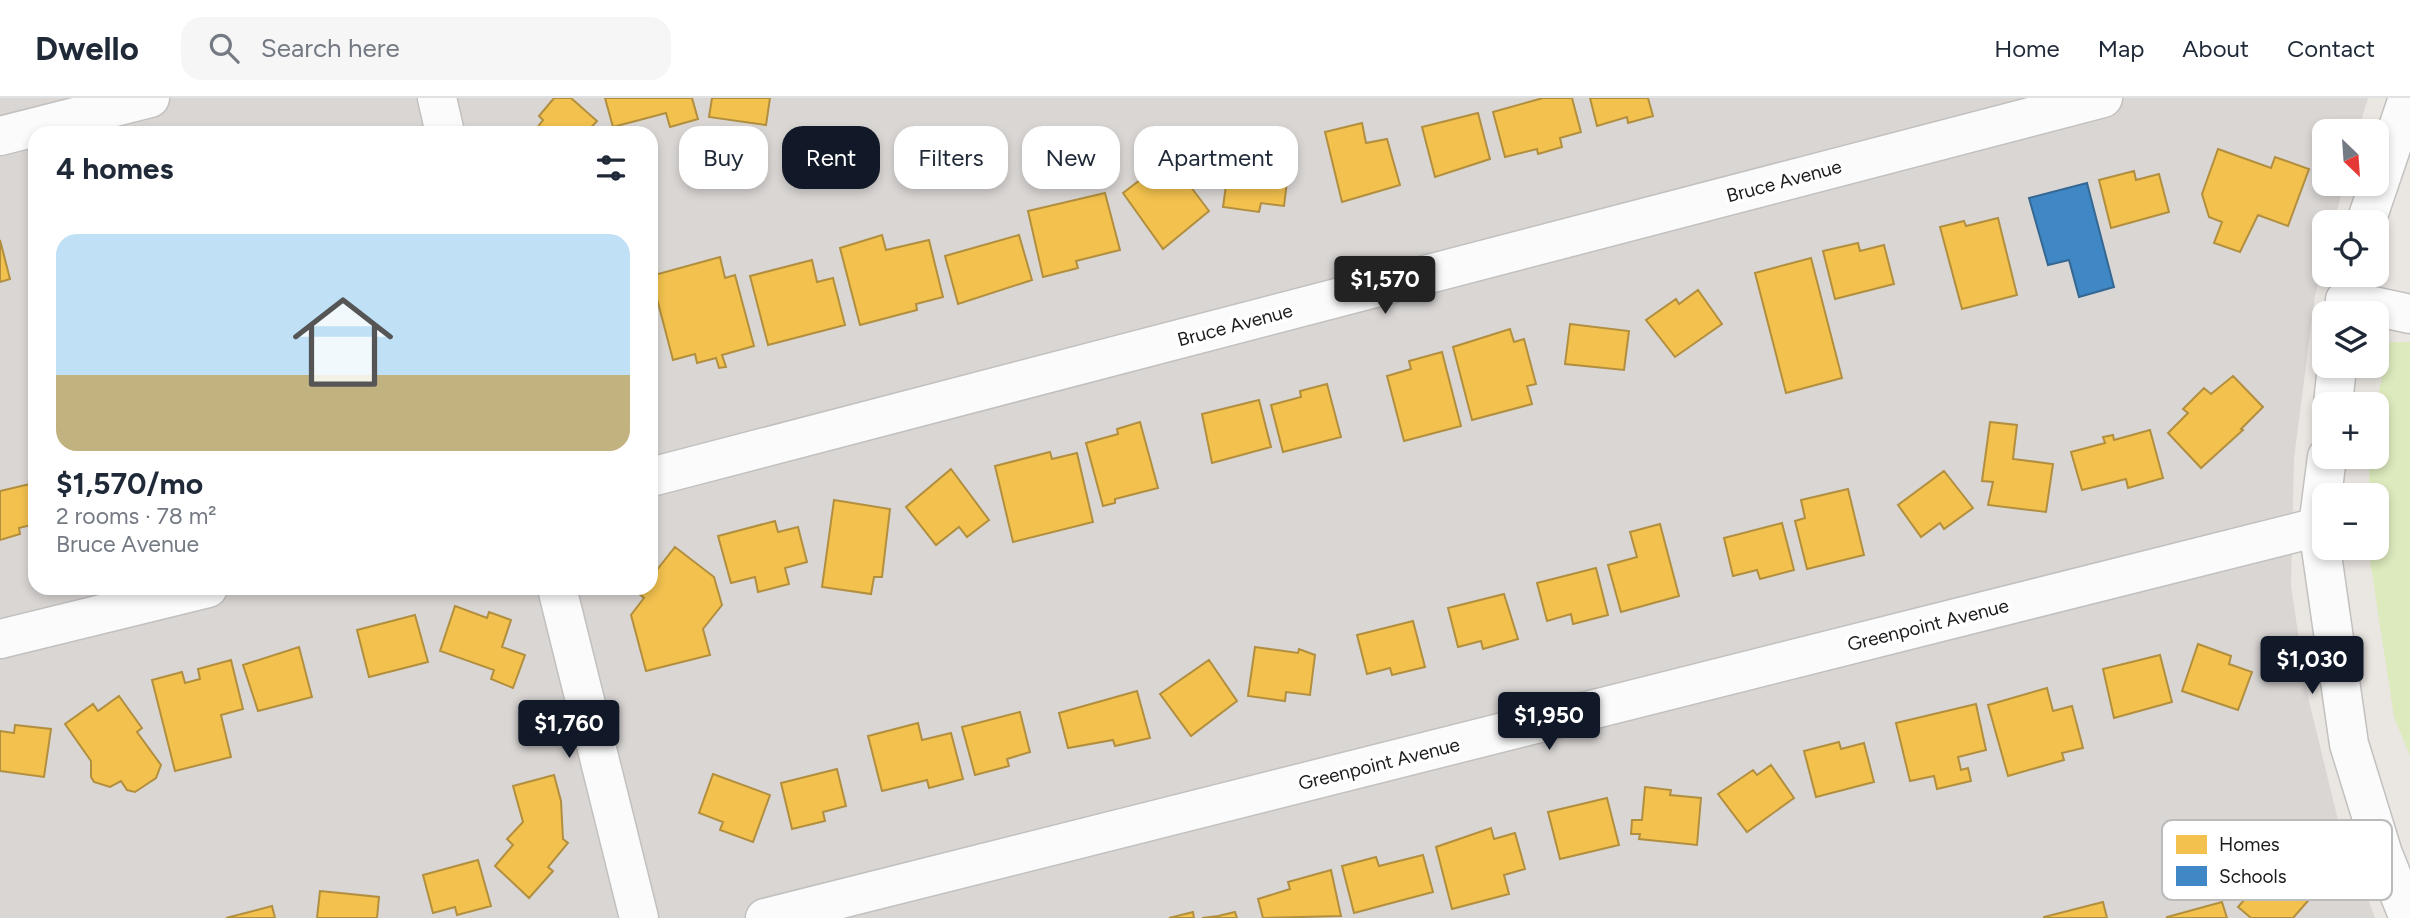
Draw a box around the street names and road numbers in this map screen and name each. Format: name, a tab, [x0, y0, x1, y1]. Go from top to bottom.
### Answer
street label: Bruce Avenue	[1724, 155, 1844, 207]
street label: Bruce Avenue	[1175, 299, 1295, 351]
street label: Greenpoint Avenue	[1845, 594, 2011, 656]
street label: Greenpoint Avenue	[1296, 733, 1462, 795]

